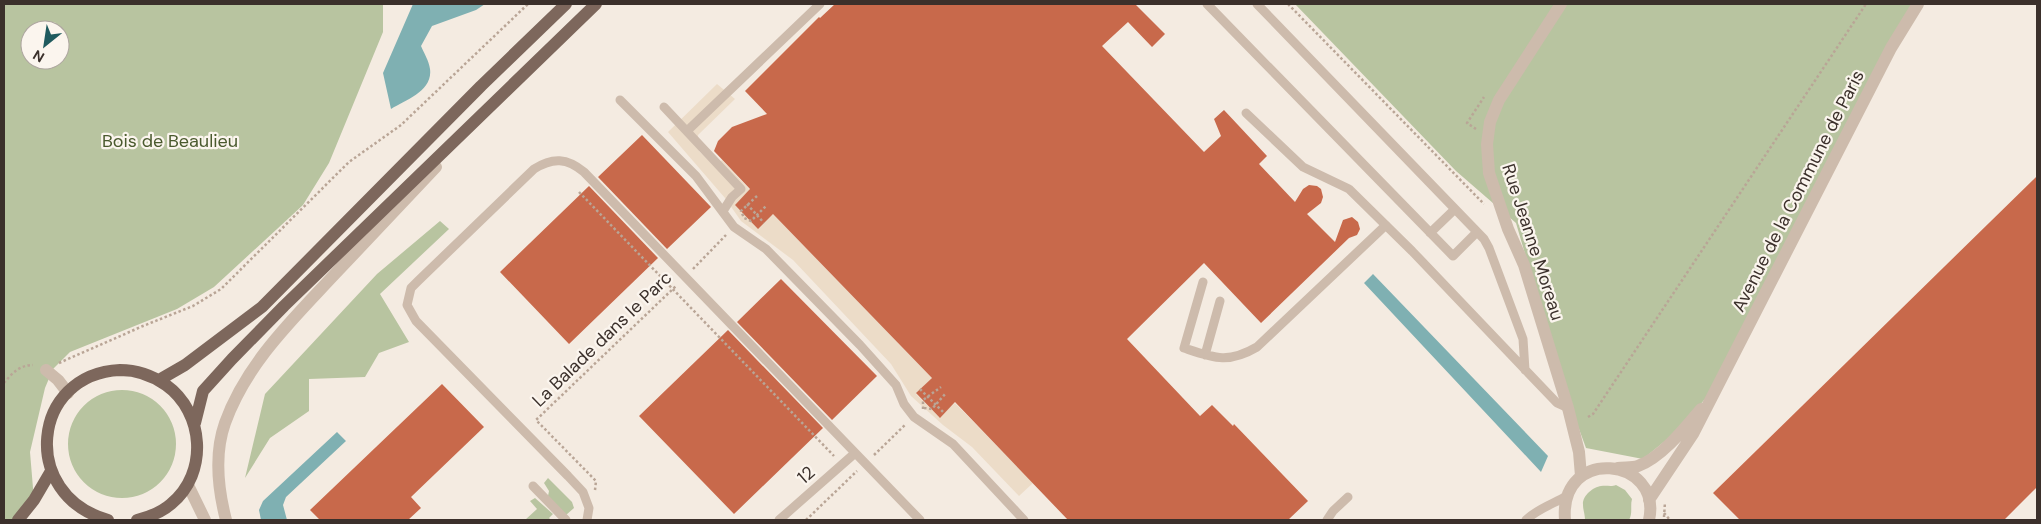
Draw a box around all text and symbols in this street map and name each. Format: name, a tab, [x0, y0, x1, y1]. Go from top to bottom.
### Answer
north arrow	[20, 20, 70, 70]
text: N	[30, 46, 47, 67]
street label: Avenue de la Commune de Paris	[1726, 66, 1870, 316]
park label: Bois de Beaulieu	[102, 129, 238, 153]
street label: Rue Jeanne Moreau	[1496, 161, 1570, 323]
street label: La Balade dans le Parc	[527, 266, 677, 412]
street label: 12	[792, 461, 820, 489]

